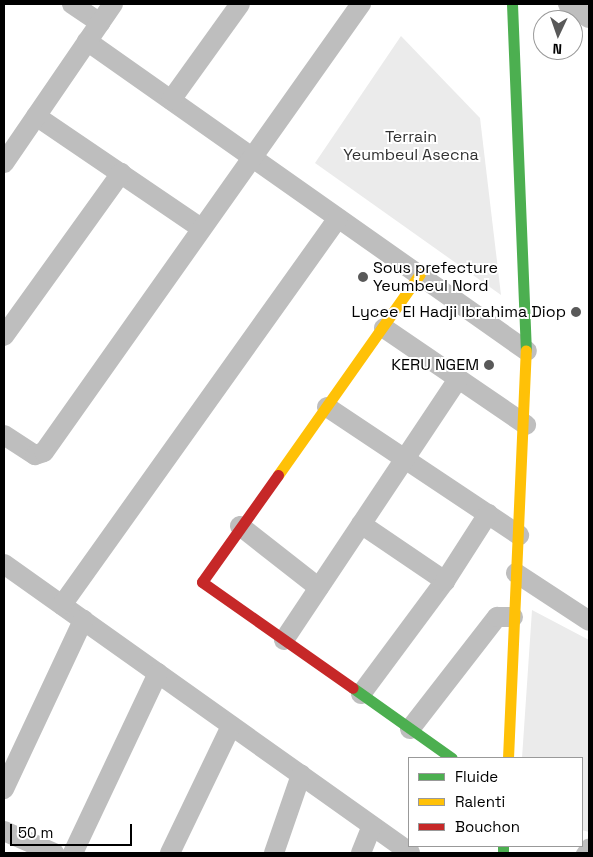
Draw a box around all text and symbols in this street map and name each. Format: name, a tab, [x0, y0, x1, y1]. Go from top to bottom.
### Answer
north arrow	[533, 10, 583, 60]
text: N	[552, 40, 562, 58]
park label: Terrain Yeumbeul Asecna	[343, 127, 479, 165]
place label: Sous prefecture Yeumbeul Nord	[373, 258, 498, 296]
marker: Sous prefecture Yeumbeul Nord	[357, 271, 369, 283]
place label: Lycee El Hadji Ibrahima Diop	[351, 302, 566, 322]
marker: Lycee El Hadji Ibrahima Diop	[570, 306, 582, 318]
place label: KERU NGEM	[391, 355, 479, 375]
marker: KERU NGEM	[483, 359, 495, 371]
legend	[408, 757, 583, 847]
text: Fluide	[455, 767, 498, 786]
text: Ralenti	[455, 792, 505, 811]
scale bar	[12, 814, 135, 846]
text: Bouchon	[455, 817, 520, 836]
text: 50 m	[18, 823, 53, 842]

